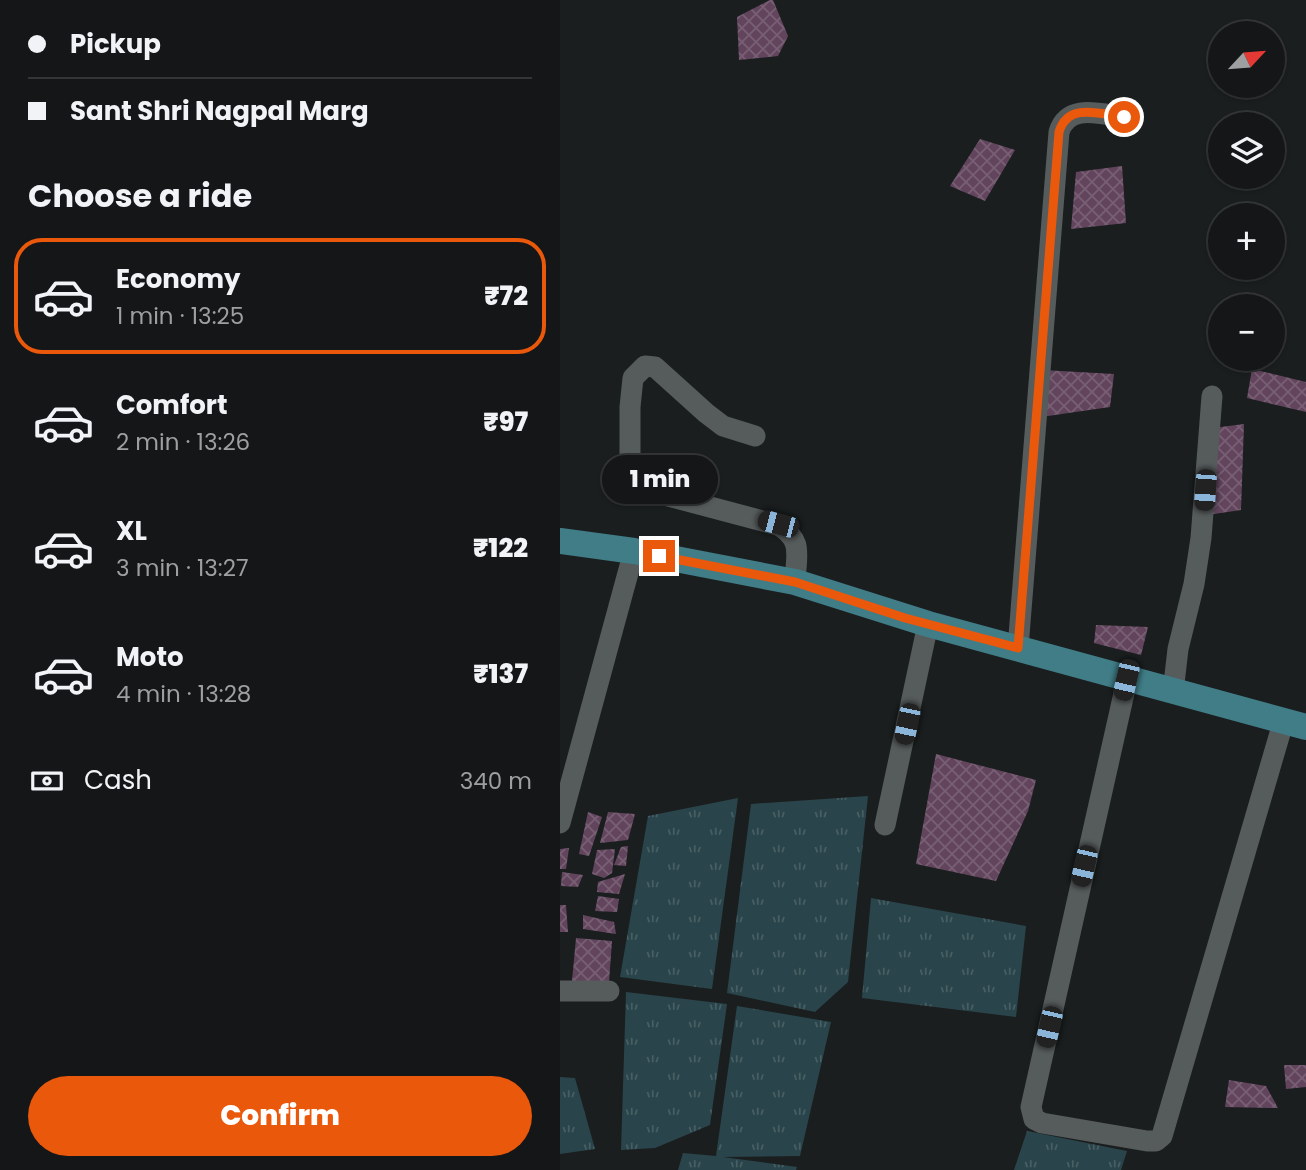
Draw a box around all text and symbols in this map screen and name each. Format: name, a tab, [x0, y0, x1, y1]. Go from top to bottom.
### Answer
north arrow	[1208, 21, 1284, 98]
map controls	[1208, 21, 1285, 371]
text: Pickup	[70, 26, 161, 62]
text: Sant Shri Nagpal Marg	[70, 93, 369, 129]
route start	[1108, 101, 1140, 133]
button: layers	[1208, 112, 1285, 189]
text: Choose a ride	[28, 173, 252, 218]
button: +	[1208, 203, 1285, 280]
text: Economy	[116, 261, 240, 297]
icon: car	[32, 265, 95, 328]
text: ₹72	[484, 278, 528, 314]
button: −	[1208, 294, 1285, 371]
text: 1 min · 13:25	[116, 300, 244, 332]
text: Comfort	[116, 387, 228, 423]
icon: car	[32, 391, 95, 454]
text: ₹97	[483, 404, 528, 440]
text: 2 min · 13:26	[116, 426, 250, 458]
callout: 1 min	[601, 454, 717, 504]
text: 1 min	[630, 463, 690, 495]
car	[1194, 468, 1217, 512]
car	[755, 508, 802, 540]
text: XL	[116, 513, 147, 549]
icon: car	[32, 517, 95, 580]
text: ₹122	[473, 530, 528, 566]
route end	[643, 540, 675, 572]
text: 3 min · 13:27	[116, 552, 249, 584]
text: Moto	[116, 639, 184, 675]
icon: car	[32, 643, 95, 706]
text: ₹137	[473, 656, 528, 692]
car	[1112, 657, 1141, 703]
text: 4 min · 13:28	[116, 678, 251, 710]
car	[893, 701, 922, 747]
icon: cash	[28, 762, 66, 800]
text: Cash	[84, 762, 152, 798]
text: 340 m	[460, 765, 532, 797]
car	[1070, 843, 1099, 889]
car	[1035, 1004, 1064, 1050]
button: Confirm	[28, 1076, 532, 1156]

